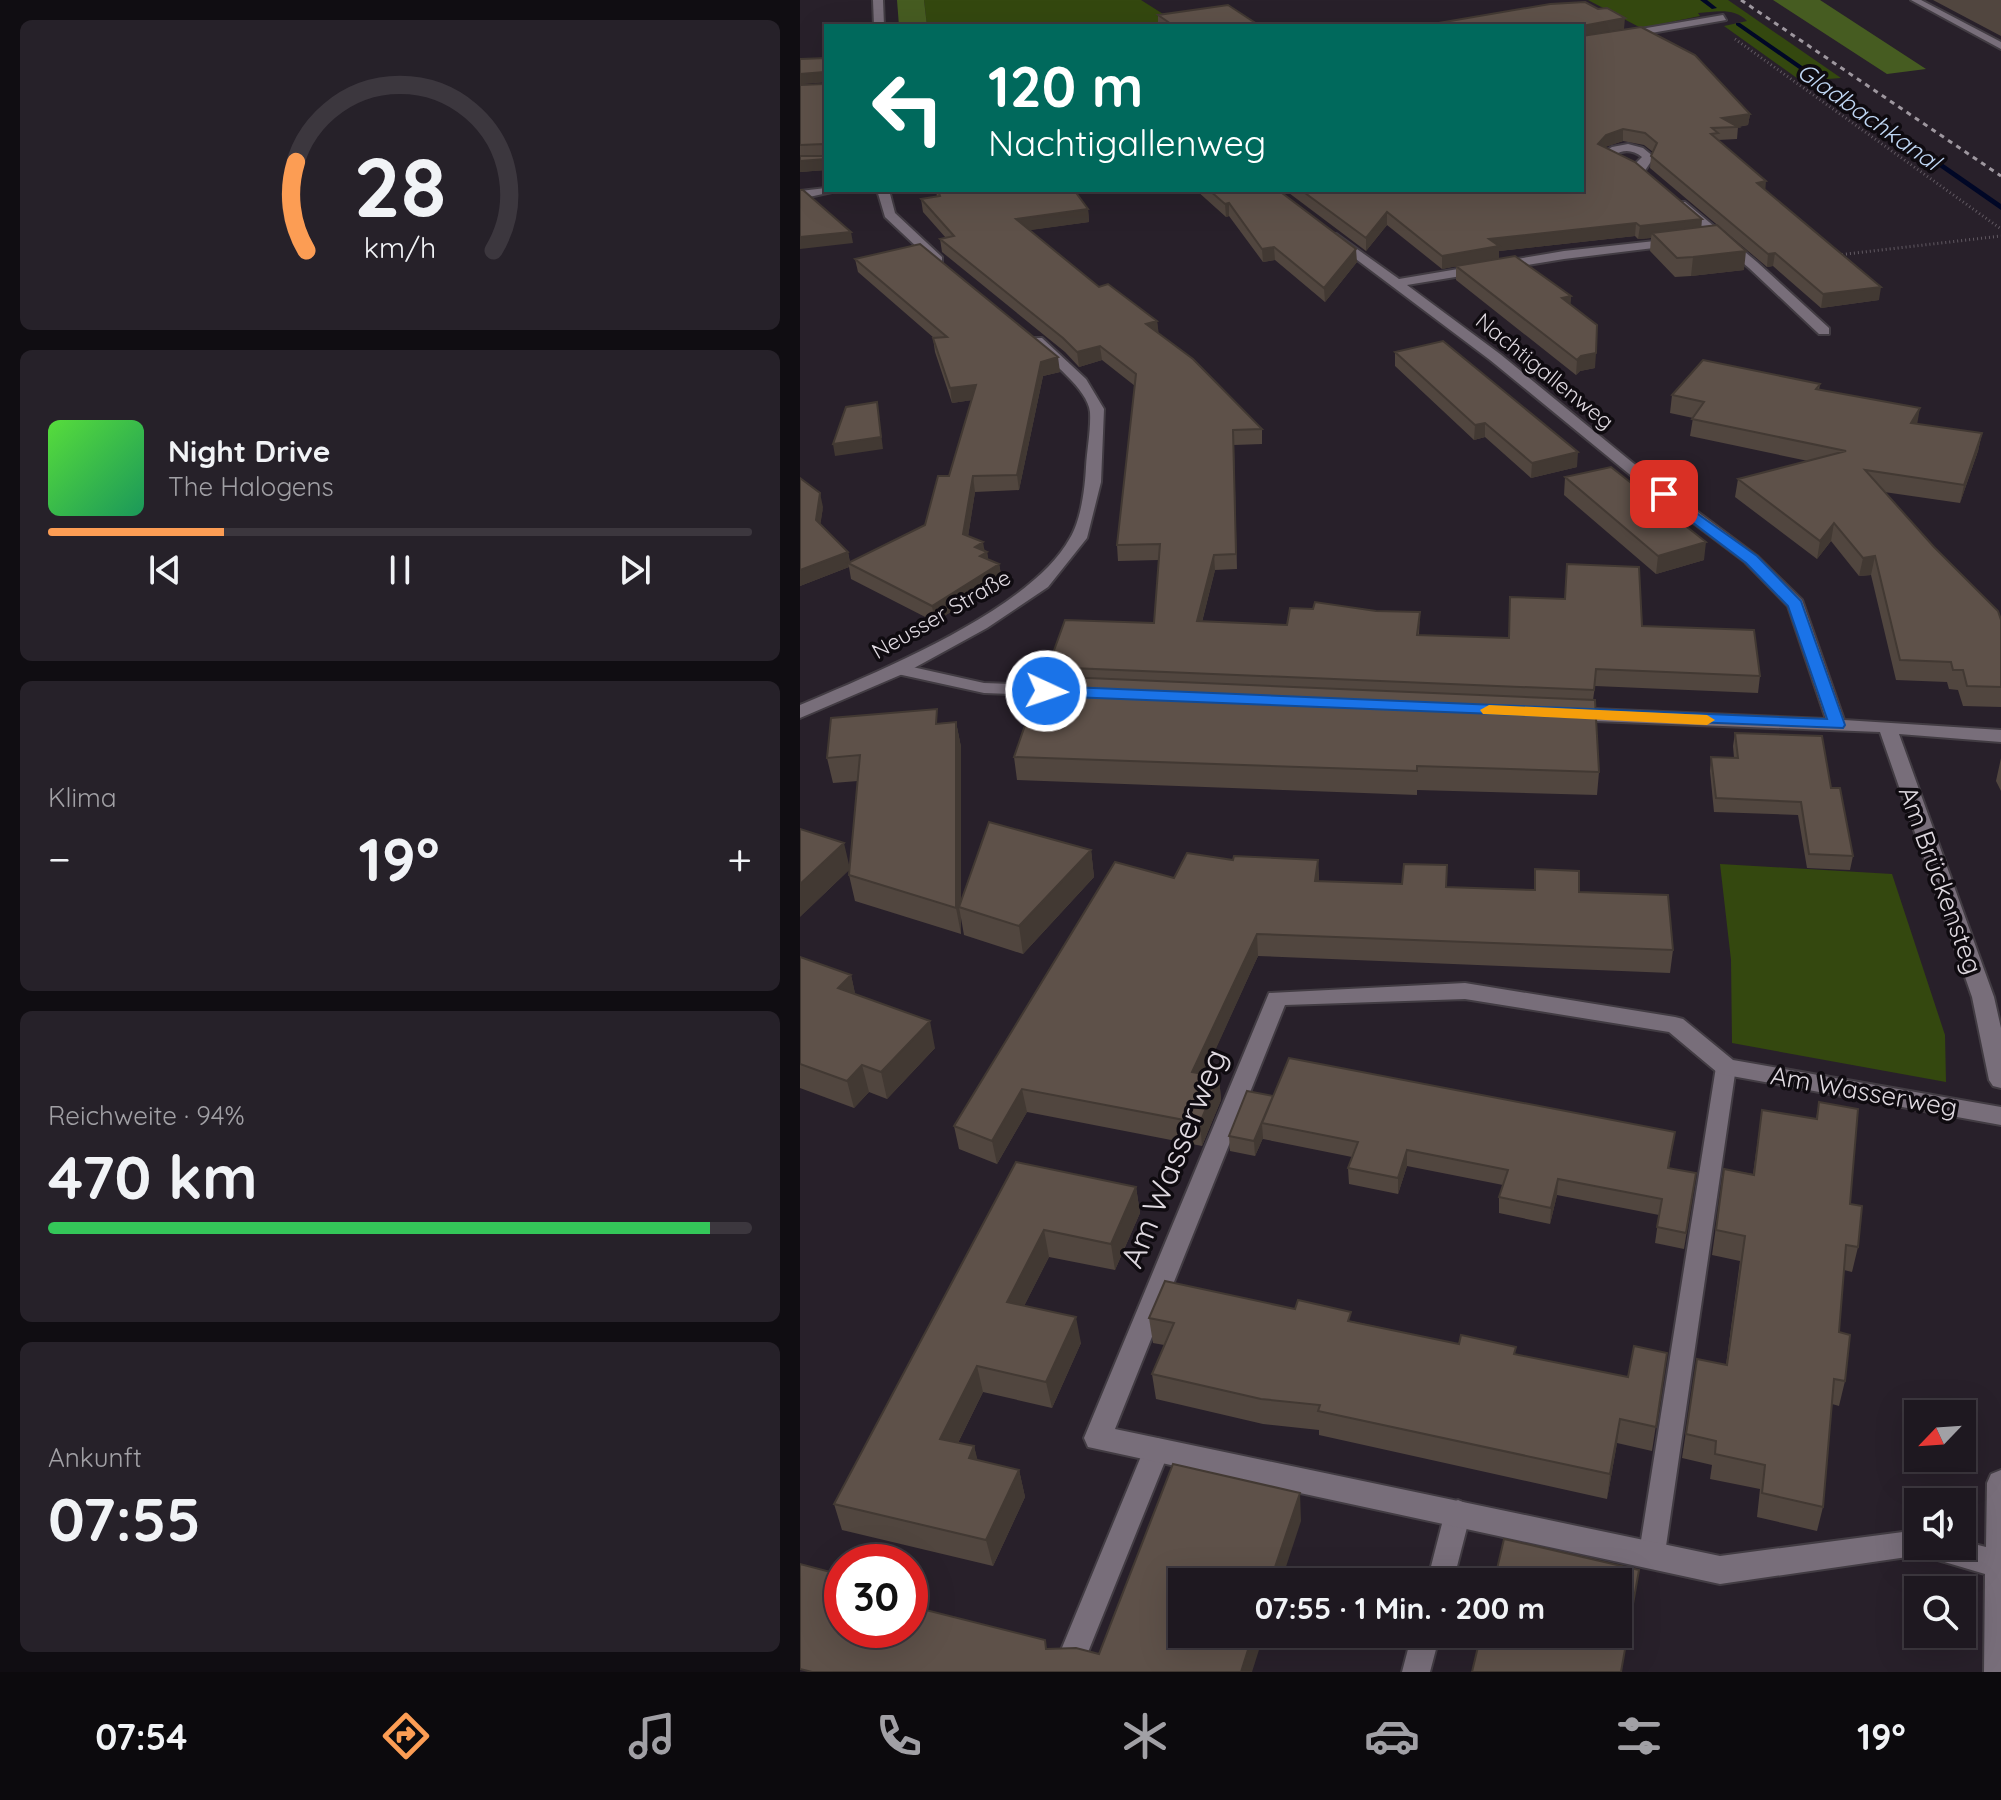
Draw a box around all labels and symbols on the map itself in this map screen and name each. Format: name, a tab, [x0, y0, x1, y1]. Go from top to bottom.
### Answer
water label: Gladbachkanal	[1792, 56, 1948, 178]
street label: Nachtigallenweg	[1470, 307, 1620, 435]
pin	[1630, 460, 1698, 528]
street label: Neusser Straße	[867, 563, 1015, 665]
position arrow	[1004, 649, 1088, 733]
street label: Am Brückensteg	[1892, 782, 1990, 978]
street label: Am Wasserweg	[1111, 1043, 1235, 1273]
street label: Am Wasserweg	[1768, 1058, 1960, 1124]
north arrow	[1904, 1400, 1976, 1472]
speed limit sign: 30	[824, 1544, 928, 1648]

